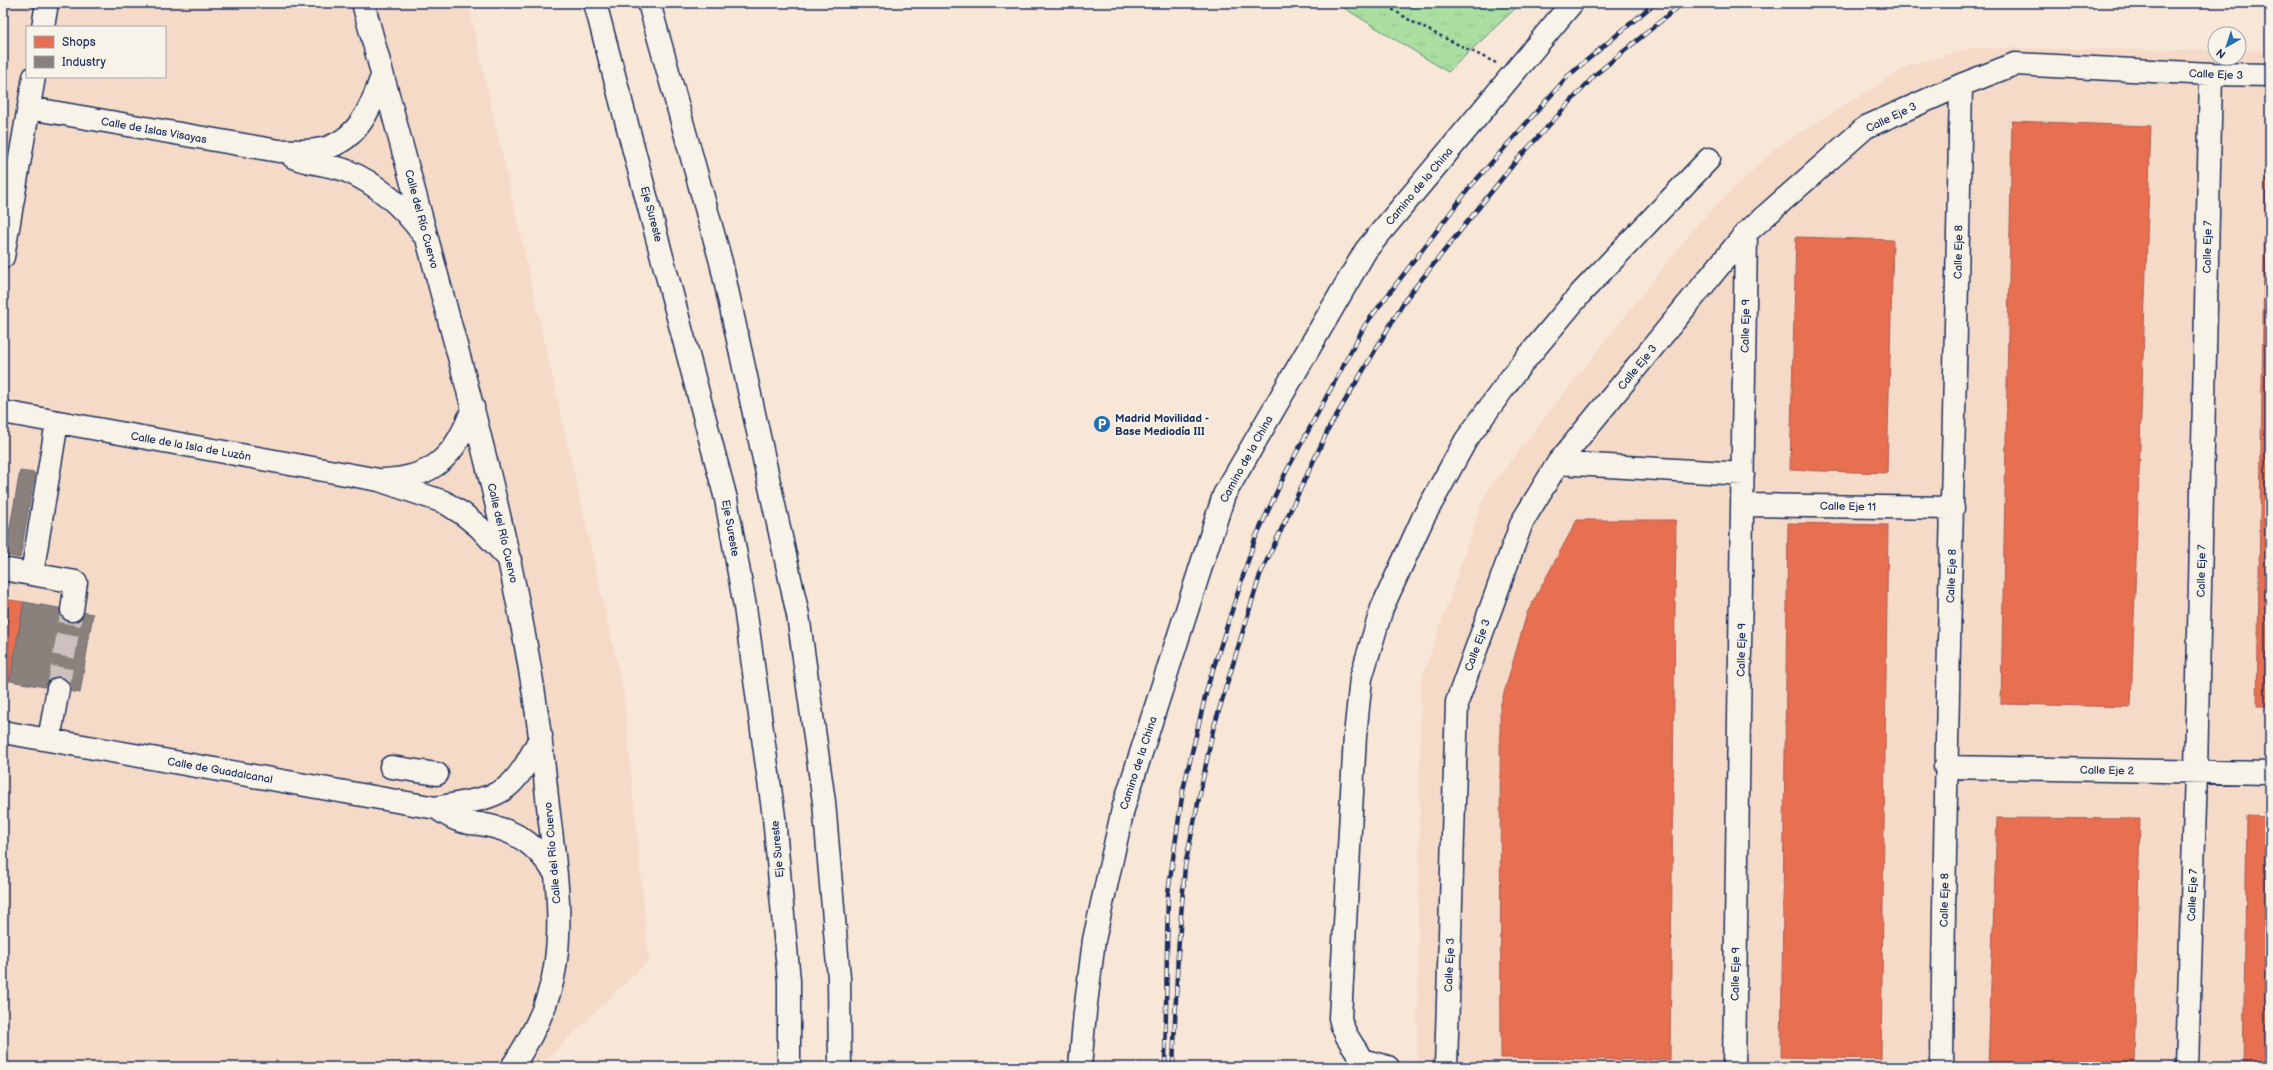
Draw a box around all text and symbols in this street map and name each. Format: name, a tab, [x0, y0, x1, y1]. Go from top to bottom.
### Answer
legend	[26, 26, 166, 78]
north arrow	[2207, 26, 2247, 66]
text: Shops	[62, 35, 96, 50]
text: N	[2214, 46, 2228, 61]
text: Industry	[62, 55, 107, 70]
street label: Calle Eje 3	[2189, 67, 2244, 82]
street label: Calle Eje 3	[1864, 100, 1919, 135]
street label: Calle de Islas Visayas	[100, 115, 208, 146]
street label: Camino de la China	[1383, 145, 1456, 228]
street label: Calle del Río Cuervo	[402, 168, 441, 270]
street label: Eje Sureste	[638, 185, 665, 244]
street label: Calle Eje 7	[2201, 220, 2214, 274]
street label: Calle Eje 8	[1952, 225, 1965, 279]
street label: Calle Eje 9	[1739, 299, 1752, 353]
street label: Calle Eje 3	[1615, 342, 1660, 393]
place label: Madrid Movilidad - Base Mediodía III	[1115, 412, 1209, 438]
street label: Camino de la China	[1217, 413, 1276, 505]
parking icon: Madrid Movilidad - Base Mediodía III	[1092, 414, 1112, 434]
street label: Calle de la Isla de Luzón	[130, 429, 252, 463]
street label: Calle del Río Cuervo	[485, 482, 520, 584]
street label: Eje Sureste	[719, 499, 742, 558]
street label: Calle Eje 11	[1820, 500, 1876, 513]
street label: Calle Eje 7	[2195, 544, 2208, 598]
street label: Calle Eje 8	[1944, 549, 1959, 603]
street label: Calle Eje 3	[1462, 617, 1493, 673]
street label: Calle Eje 9	[1735, 623, 1748, 677]
street label: Camino de la China	[1117, 715, 1160, 811]
street label: Calle de Guadalcanal	[166, 755, 274, 786]
street label: Calle Eje 2	[2080, 764, 2135, 777]
street label: Calle del Río Cuervo	[542, 802, 563, 904]
street label: Eje Sureste	[768, 819, 786, 878]
street label: Calle Eje 7	[2185, 868, 2200, 922]
street label: Calle Eje 8	[1938, 873, 1951, 927]
street label: Calle Eje 3	[1442, 937, 1457, 992]
street label: Calle Eje 9	[1729, 947, 1742, 1001]

